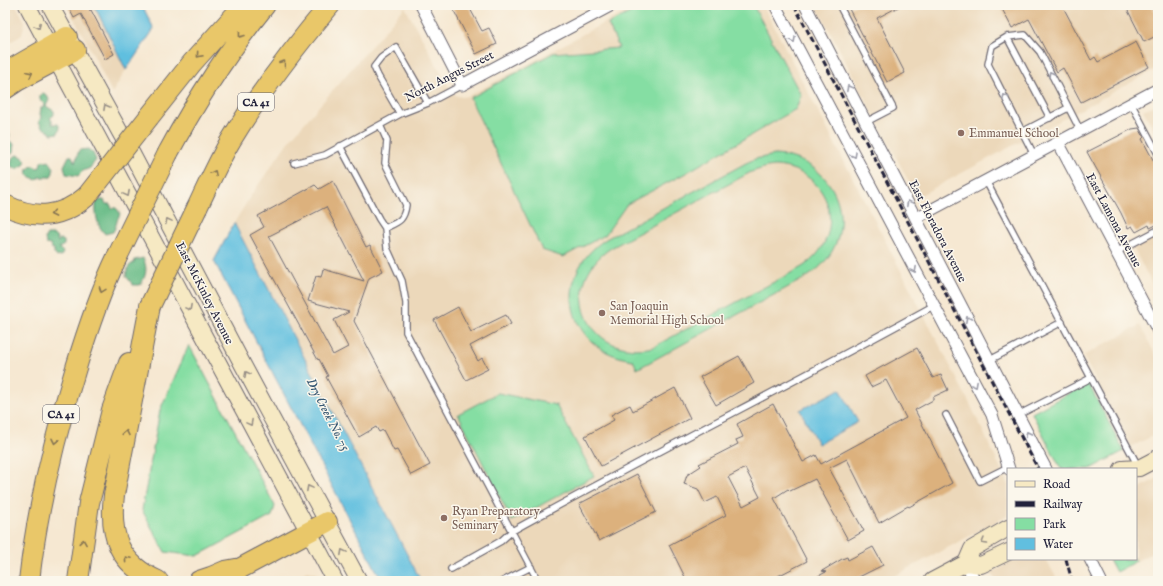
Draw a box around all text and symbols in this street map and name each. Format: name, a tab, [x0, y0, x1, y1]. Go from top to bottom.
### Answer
one-way arrow	[34, 22, 41, 29]
one-way arrow	[239, 31, 246, 38]
one-way arrow	[789, 35, 796, 43]
street label: North Angus Street	[402, 48, 496, 105]
one-way arrow	[196, 50, 204, 58]
one-way arrow	[279, 61, 286, 68]
one-way arrow	[1048, 70, 1055, 78]
one-way arrow	[26, 71, 33, 79]
one-way arrow	[846, 85, 853, 92]
road number: CA 41	[238, 93, 274, 111]
one-way arrow	[1002, 94, 1010, 101]
one-way arrow	[103, 104, 110, 111]
place label: Emmanuel School	[969, 126, 1060, 141]
marker: Emmanuel School	[956, 128, 966, 138]
one-way arrow	[849, 150, 857, 158]
one-way arrow	[209, 170, 217, 177]
street label: East Lamona Avenue	[1082, 170, 1145, 270]
street label: East Floradora Avenue	[905, 177, 970, 285]
one-way arrow	[123, 189, 130, 197]
one-way arrow	[906, 200, 914, 207]
one-way arrow	[50, 209, 56, 217]
one-way arrow	[165, 218, 172, 225]
street label: East McKinley Avenue	[172, 240, 237, 347]
one-way arrow	[910, 266, 917, 273]
one-way arrow	[99, 287, 107, 294]
place label: San Joaquin Memorial High School	[610, 299, 725, 328]
one-way arrow	[184, 304, 192, 311]
marker: San Joaquin Memorial High School	[597, 308, 607, 318]
one-way arrow	[966, 315, 973, 323]
one-way arrow	[244, 370, 252, 378]
water label: Dry Creek No. 75	[302, 375, 354, 454]
one-way arrow	[970, 380, 978, 388]
road number: CA 41	[43, 405, 79, 423]
one-way arrow	[246, 419, 253, 426]
one-way arrow	[121, 430, 129, 437]
one-way arrow	[1025, 431, 1033, 439]
one-way arrow	[52, 438, 60, 444]
legend	[1007, 468, 1137, 560]
text: Road	[1043, 477, 1071, 492]
one-way arrow	[306, 485, 314, 492]
text: Railway	[1043, 497, 1082, 512]
place label: Ryan Preparatory Seminary	[452, 504, 540, 533]
marker: Ryan Preparatory Seminary	[439, 513, 449, 523]
text: Park	[1043, 517, 1066, 532]
text: Water	[1043, 537, 1074, 552]
one-way arrow	[980, 538, 988, 545]
one-way arrow	[78, 539, 87, 545]
one-way arrow	[340, 548, 348, 556]
one-way arrow	[124, 556, 131, 563]

